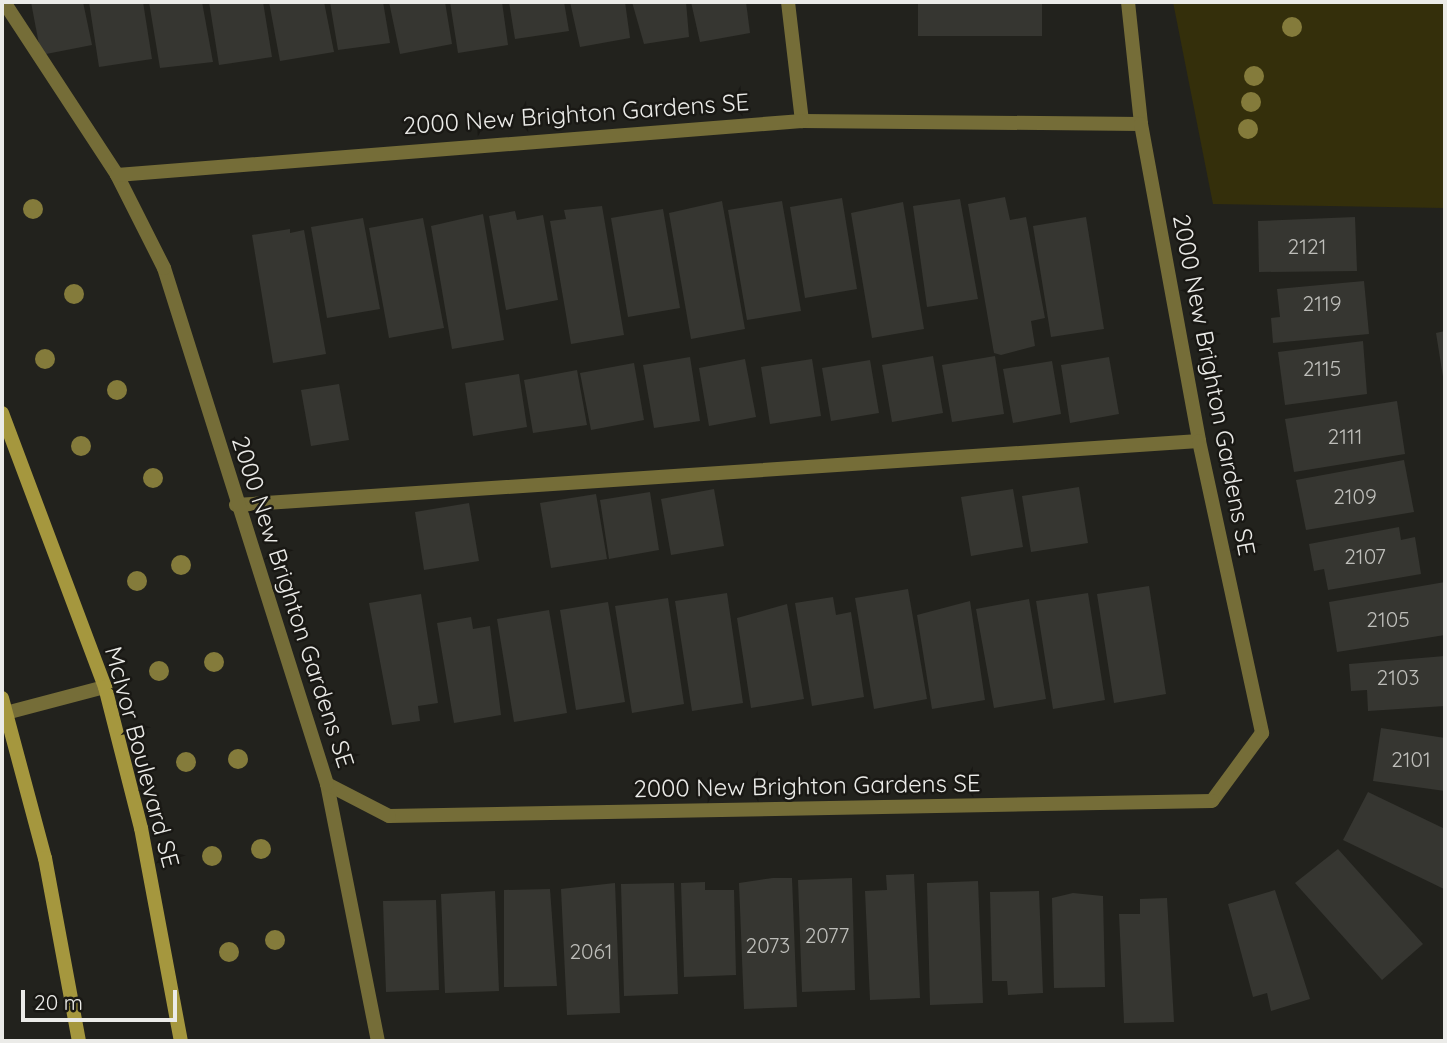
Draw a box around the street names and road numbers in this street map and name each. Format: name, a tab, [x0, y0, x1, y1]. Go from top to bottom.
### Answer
street label: 2000 New Brighton Gardens SE	[402, 88, 750, 140]
street label: 2000 New Brighton Gardens SE	[1167, 212, 1261, 558]
street label: 2000 New Brighton Gardens SE	[226, 433, 360, 771]
street label: McIvor Boulevard SE	[99, 643, 185, 871]
street label: 2000 New Brighton Gardens SE	[633, 769, 981, 803]

